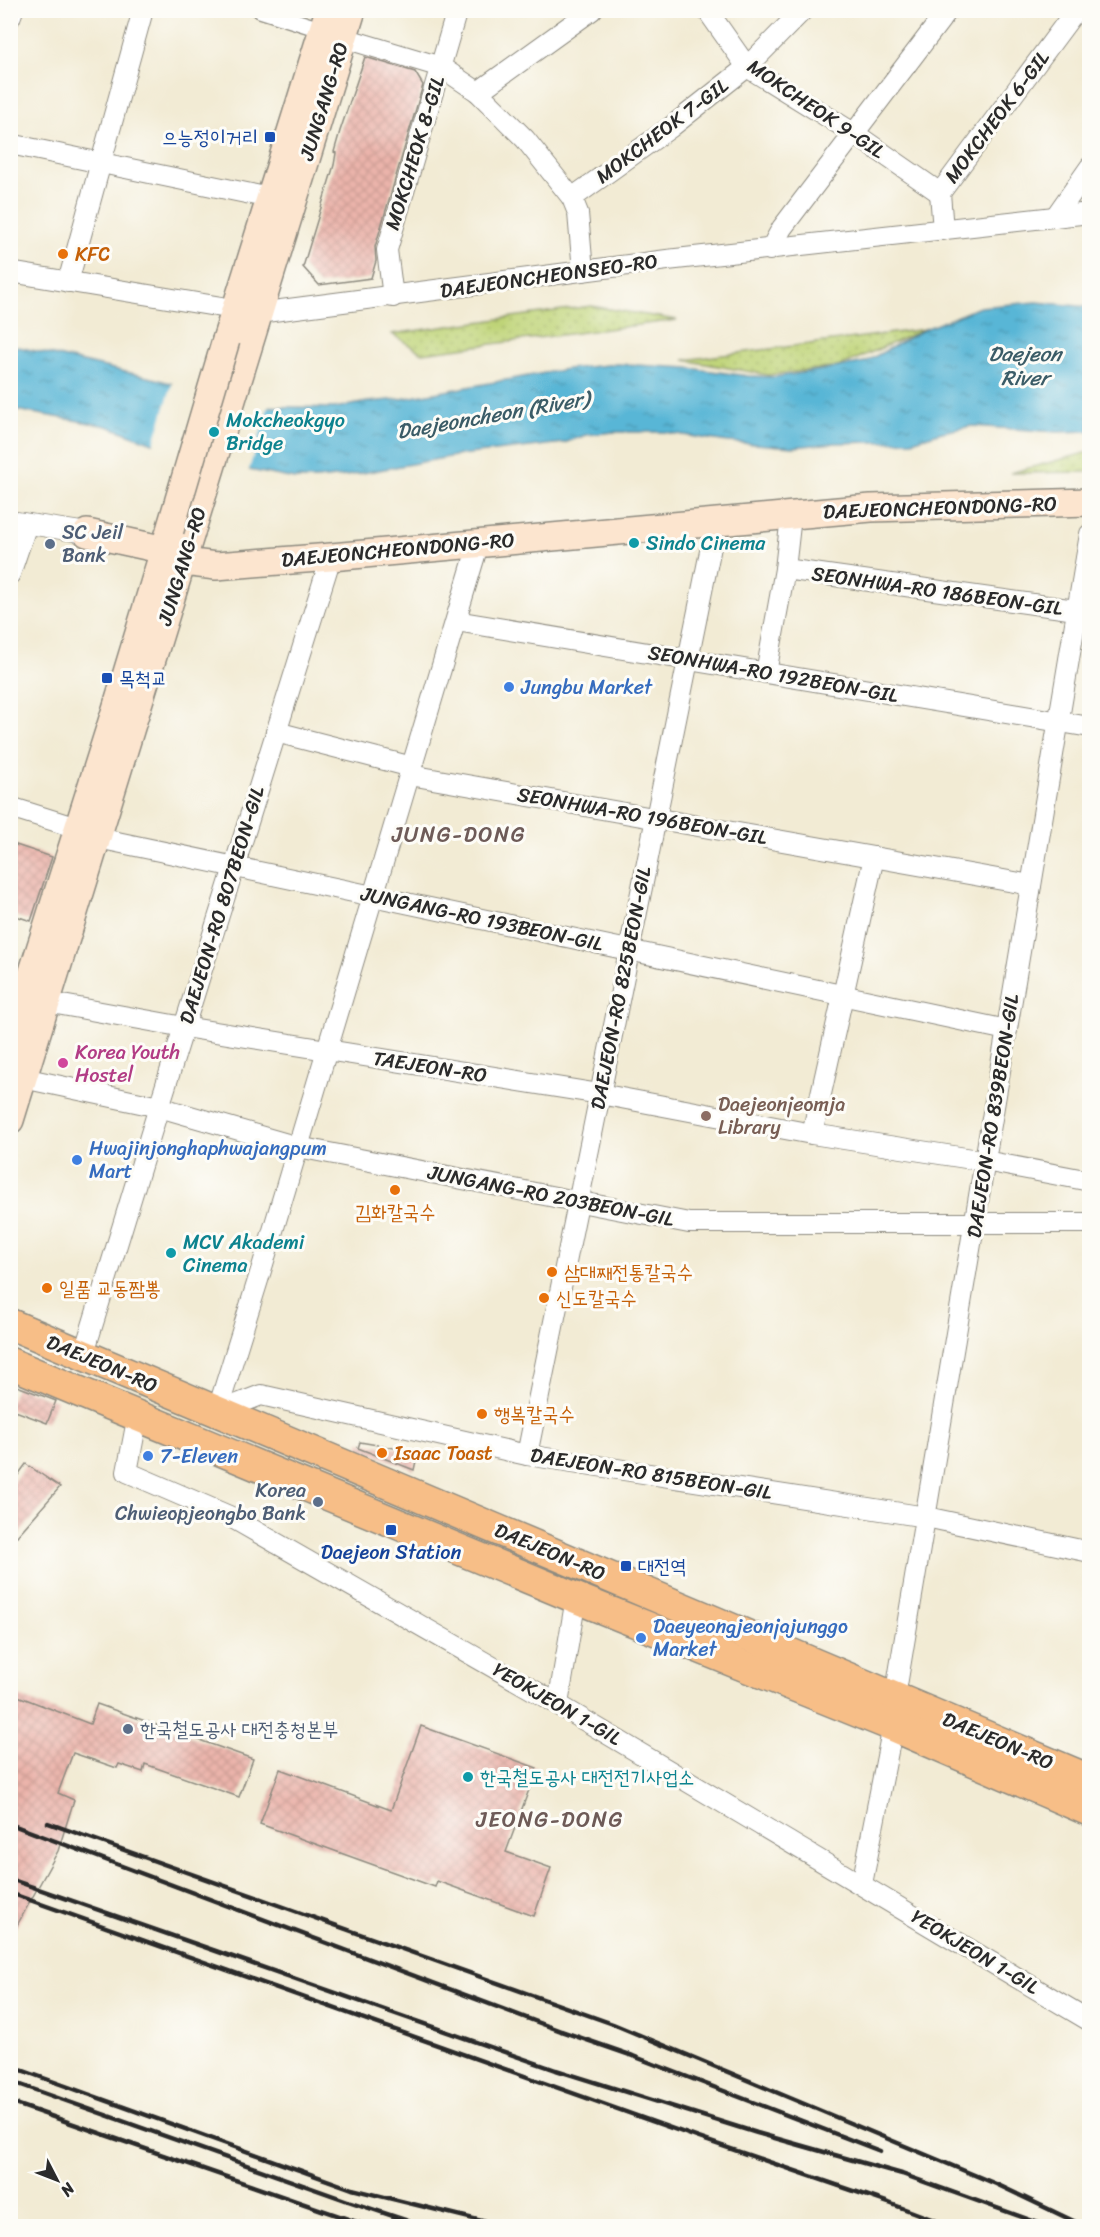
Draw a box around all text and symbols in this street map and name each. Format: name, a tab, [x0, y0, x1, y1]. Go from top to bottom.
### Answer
street label: JUNGANG-RO	[289, 37, 359, 166]
street label: MOKCHEOK 6-GIL	[935, 42, 1059, 191]
street label: MOKCHEOK 9-GIL	[740, 50, 893, 169]
street label: MOKCHEOK 7-GIL	[588, 69, 737, 193]
street label: MOKCHEOK 8-GIL	[375, 71, 455, 235]
place label: 으능정이거리	[161, 120, 258, 155]
marker: 으능정이거리	[263, 130, 277, 144]
place label: KFC	[75, 237, 110, 272]
street label: DAEJEONCHEONSEO-RO	[438, 243, 660, 309]
marker: KFC	[56, 247, 70, 261]
water label: Daejeon River	[989, 335, 1064, 397]
water label: Daejeoncheon (River)	[394, 379, 596, 451]
place label: Mokcheokgyo Bridge	[226, 403, 345, 461]
marker: Mokcheokgyo Bridge	[207, 425, 221, 439]
street label: DAEJEONCHEONDONG-RO	[822, 486, 1058, 530]
street label: JUNGANG-RO	[147, 502, 217, 631]
place label: SC Jeil Bank	[62, 515, 124, 573]
street label: DAEJEONCHEONDONG-RO	[280, 522, 516, 578]
place label: Sindo Cinema	[646, 526, 766, 561]
marker: Sindo Cinema	[627, 536, 641, 550]
marker: SC Jeil Bank	[43, 537, 57, 551]
street label: SEONHWA-RO 186BEON-GIL	[809, 556, 1065, 626]
street label: SEONHWA-RO 192BEON-GIL	[645, 635, 902, 713]
place label: 목척교	[119, 661, 167, 696]
place label: Jungbu Market	[520, 670, 653, 705]
marker: 목척교	[100, 671, 114, 685]
marker: Jungbu Market	[502, 680, 516, 694]
street label: SEONHWA-RO 196BEON-GIL	[514, 777, 770, 855]
street label: DAEJEON-RO 807BEON-GIL	[169, 781, 275, 1028]
district label: JUNG-DONG	[391, 815, 526, 854]
street label: DAEJEON-RO 825BEON-GIL	[580, 863, 662, 1113]
street label: JUNGANG-RO 193BEON-GIL	[357, 876, 607, 962]
street label: DAEJEON-RO 839BEON-GIL	[956, 991, 1030, 1241]
place label: Korea Youth Hostel	[75, 1035, 180, 1093]
street label: TAEJEON-RO	[371, 1041, 489, 1093]
marker: Korea Youth Hostel	[56, 1056, 70, 1070]
place label: Daejeonjeomja Library	[718, 1087, 845, 1145]
marker: Daejeonjeomja Library	[699, 1109, 713, 1123]
place label: Hwajinjonghaphwajangpum Mart	[89, 1131, 327, 1189]
marker: Hwajinjonghaphwajangpum Mart	[70, 1153, 84, 1167]
street label: JUNGANG-RO 203BEON-GIL	[424, 1155, 678, 1237]
marker: 김화칼국수	[388, 1183, 402, 1197]
place label: 김화칼국수	[355, 1195, 435, 1230]
place label: MCV Akademi Cinema	[183, 1225, 305, 1283]
marker: MCV Akademi Cinema	[164, 1246, 178, 1260]
place label: 삼대째전통칼국수	[564, 1255, 693, 1290]
marker: 삼대째전통칼국수	[545, 1265, 559, 1279]
place label: 일품 교동짬뽕	[59, 1271, 161, 1306]
marker: 일품 교동짬뽕	[40, 1281, 54, 1295]
place label: 신도칼국수	[556, 1281, 636, 1316]
marker: 신도칼국수	[537, 1291, 551, 1305]
street label: DAEJEON-RO	[41, 1325, 163, 1403]
place label: 행복칼국수	[494, 1397, 574, 1432]
marker: 행복칼국수	[475, 1407, 489, 1421]
place label: Isaac Toast	[393, 1436, 493, 1471]
street label: DAEJEON-RO 815BEON-GIL	[528, 1438, 775, 1511]
place label: 7-Eleven	[160, 1439, 238, 1474]
marker: Isaac Toast	[375, 1446, 389, 1460]
marker: 7-Eleven	[141, 1449, 155, 1463]
place label: Korea Chwieopjeongbo Bank	[115, 1473, 306, 1531]
marker: Korea Chwieopjeongbo Bank	[311, 1495, 325, 1509]
street label: DAEJEON-RO	[489, 1513, 611, 1591]
marker: Daejeon Station	[384, 1523, 398, 1537]
place label: Daejeon Station	[321, 1535, 461, 1570]
place label: 대전역	[638, 1549, 686, 1584]
marker: 대전역	[619, 1559, 633, 1573]
place label: Daeyeongjeonjajunggo Market	[653, 1609, 848, 1667]
marker: Daeyeongjeonjajunggo Market	[634, 1631, 648, 1645]
street label: YEOKJEON 1-GIL	[486, 1653, 629, 1756]
street label: DAEJEON-RO	[937, 1702, 1059, 1780]
place label: 한국철도공사 대전충청본부	[140, 1712, 338, 1747]
marker: 한국철도공사 대전충청본부	[121, 1722, 135, 1736]
place label: 한국철도공사 대전전기사업소	[480, 1760, 694, 1795]
marker: 한국철도공사 대전전기사업소	[461, 1770, 475, 1784]
district label: JEONG-DONG	[475, 1800, 624, 1839]
street label: YEOKJEON 1-GIL	[904, 1900, 1047, 2005]
north arrow	[27, 2150, 87, 2210]
text: N	[53, 2175, 83, 2204]

